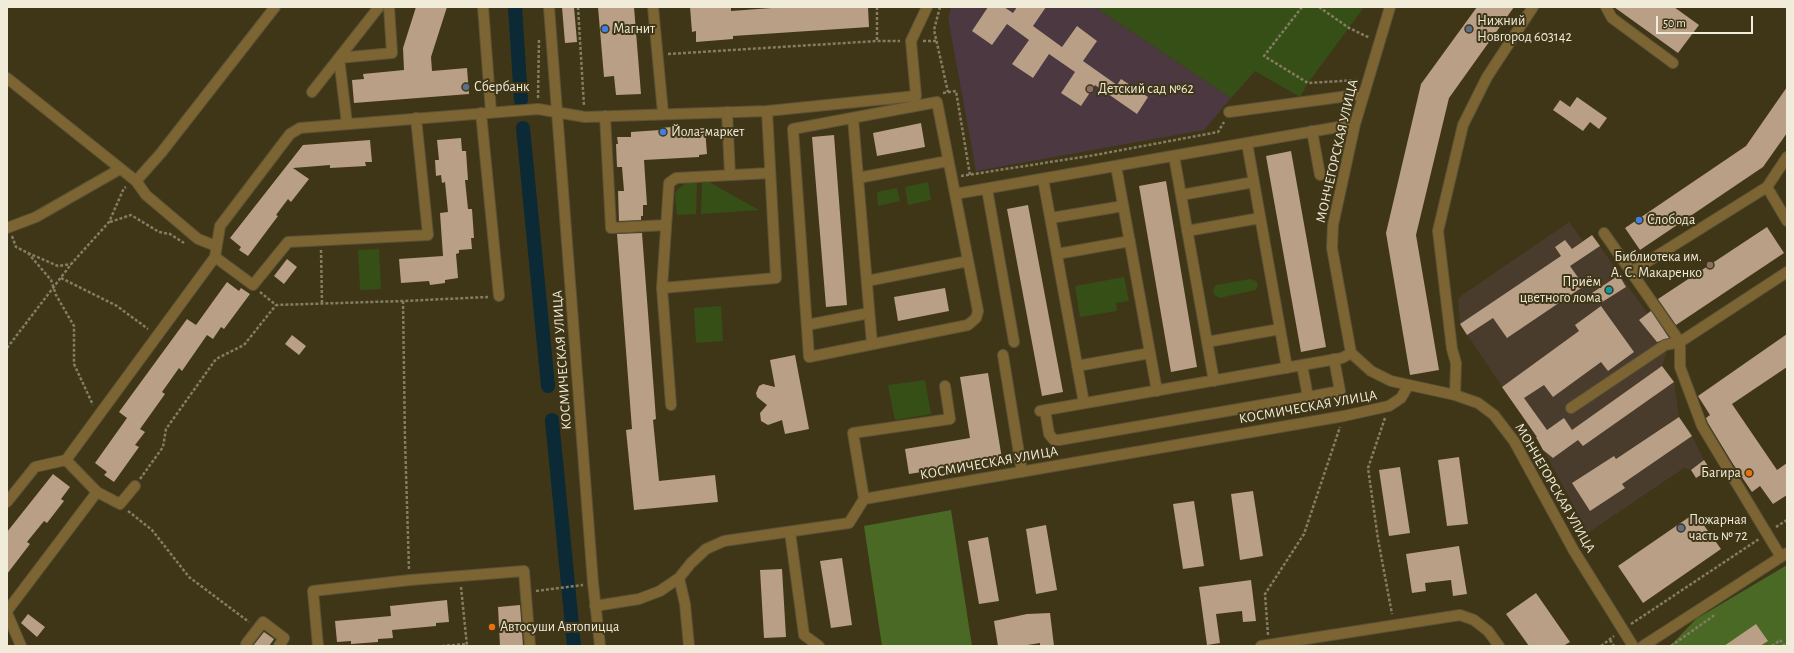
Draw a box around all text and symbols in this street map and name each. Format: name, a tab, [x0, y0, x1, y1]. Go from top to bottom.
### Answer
scale bar	[1658, 8, 1755, 34]
place label: Нижний Новгород 603142	[1477, 13, 1572, 46]
text: 50 m	[1663, 17, 1686, 29]
place label: Магнит	[613, 21, 655, 37]
marker: Магнит	[600, 24, 610, 34]
marker: Нижний Новгород 603142	[1464, 24, 1474, 34]
street label: МОНЧЕГОРСКАЯ УЛИЦА	[1312, 78, 1362, 224]
place label: Сбербанк	[474, 79, 529, 95]
place label: Детский сад №62	[1098, 81, 1194, 97]
marker: Сбербанк	[461, 82, 471, 92]
marker: Детский сад №62	[1085, 84, 1095, 94]
place label: Йола-маркет	[671, 124, 744, 140]
marker: Йола-маркет	[658, 127, 668, 137]
place label: Слобода	[1647, 212, 1695, 228]
marker: Слобода	[1634, 215, 1644, 225]
place label: Библиотека им. А. С. Макаренко	[1611, 249, 1702, 282]
marker: Библиотека им. А. С. Макаренко	[1705, 260, 1715, 270]
place label: Приём цветного лома	[1520, 274, 1601, 306]
marker: Приём цветного лома	[1604, 285, 1614, 295]
street label: КОСМИЧЕСКАЯ УЛИЦА	[549, 290, 575, 430]
street label: КОСМИЧЕСКАЯ УЛИЦА	[1238, 387, 1378, 427]
street label: МОНЧЕГОРСКАЯ УЛИЦА	[1511, 420, 1599, 556]
street label: КОСМИЧЕСКАЯ УЛИЦА	[919, 443, 1059, 483]
place label: Багира	[1701, 465, 1741, 481]
marker: Багира	[1744, 468, 1754, 478]
place label: Пожарная часть № 72	[1689, 512, 1748, 544]
marker: Пожарная часть № 72	[1676, 523, 1686, 533]
place label: Автосуши Автопицца	[500, 619, 619, 635]
marker: Автосуши Автопицца	[487, 622, 497, 632]

